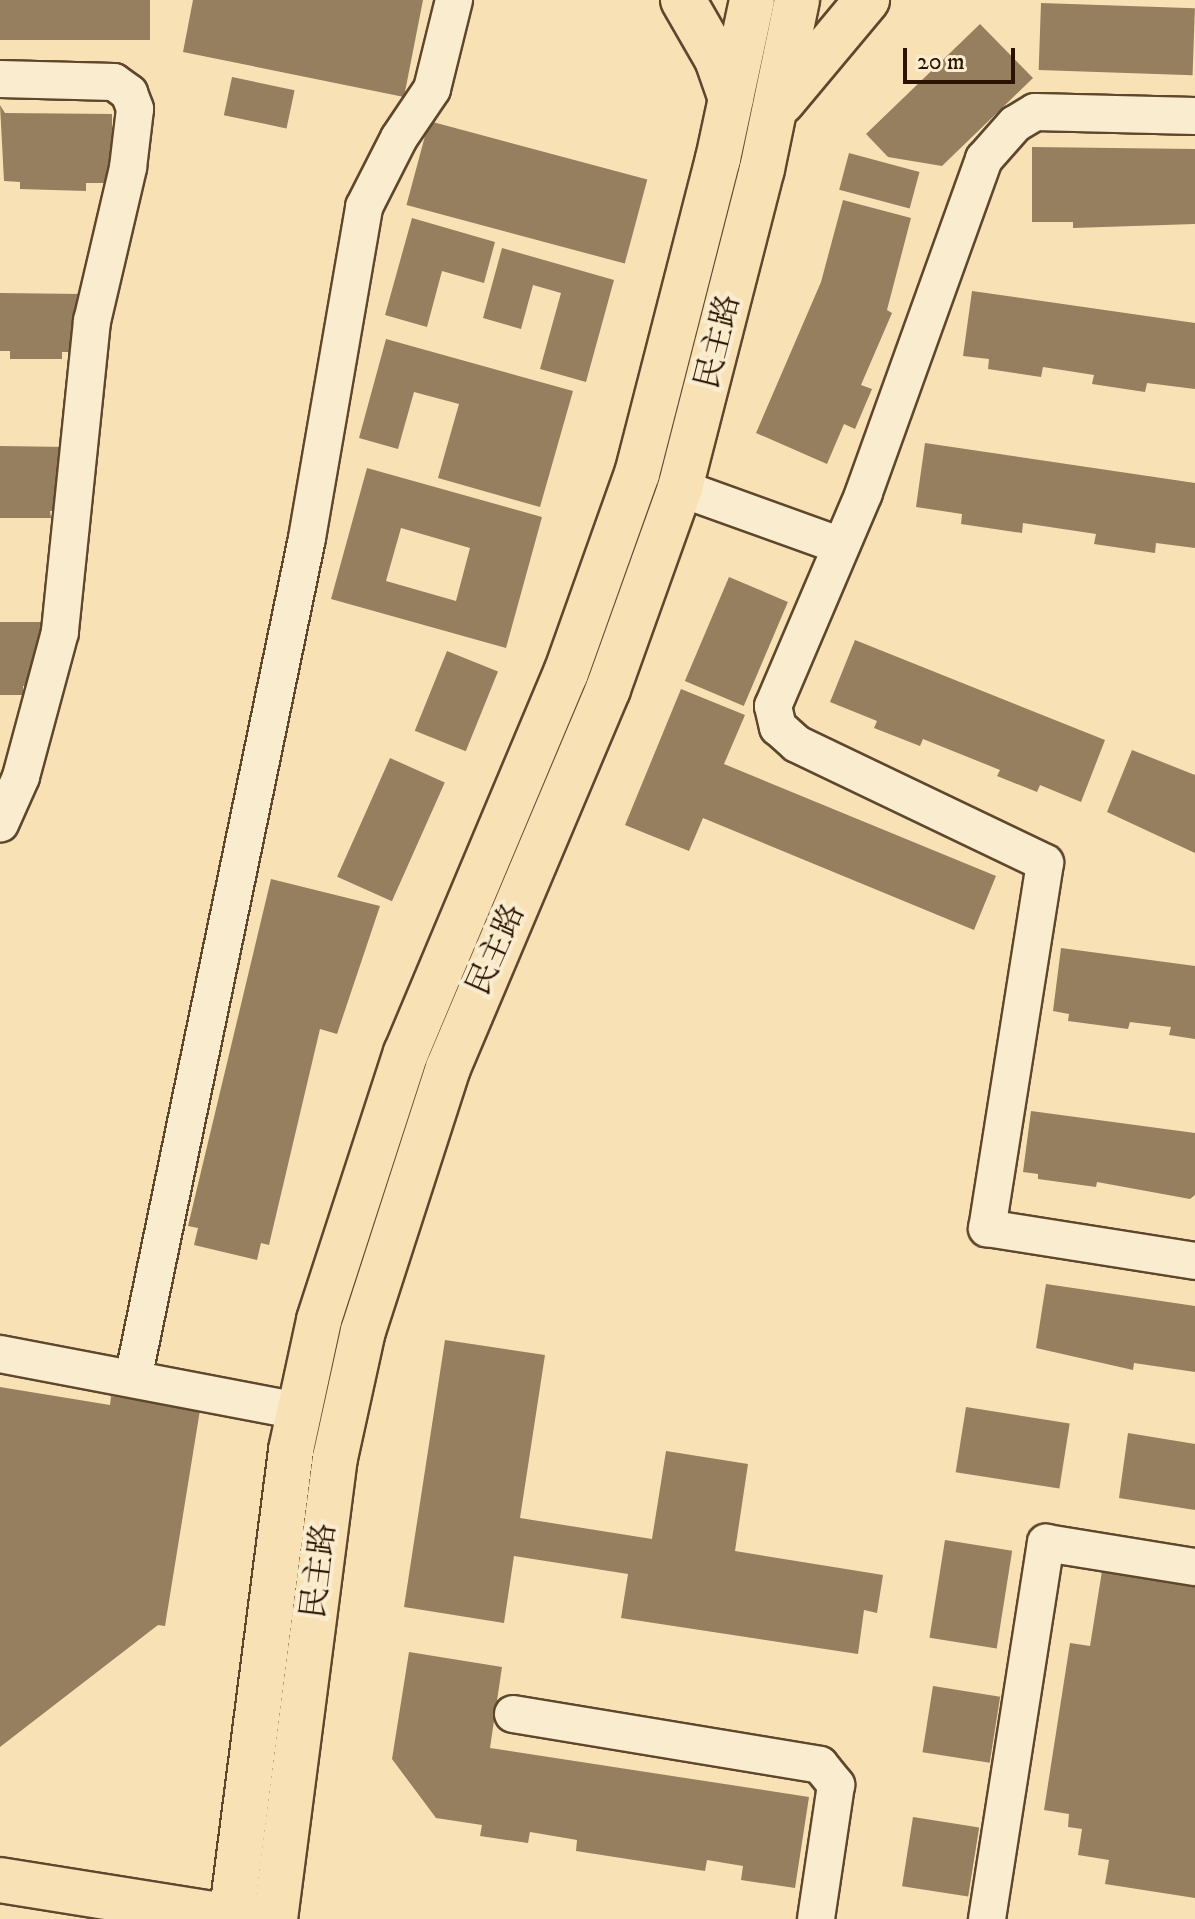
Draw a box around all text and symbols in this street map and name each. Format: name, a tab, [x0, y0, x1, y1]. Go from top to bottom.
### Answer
scale bar	[907, 32, 1019, 82]
text: 20 m	[917, 47, 965, 77]
street label: 民主路	[689, 291, 749, 393]
street label: 民主路	[460, 898, 534, 1002]
street label: 民主路	[295, 1521, 345, 1621]

